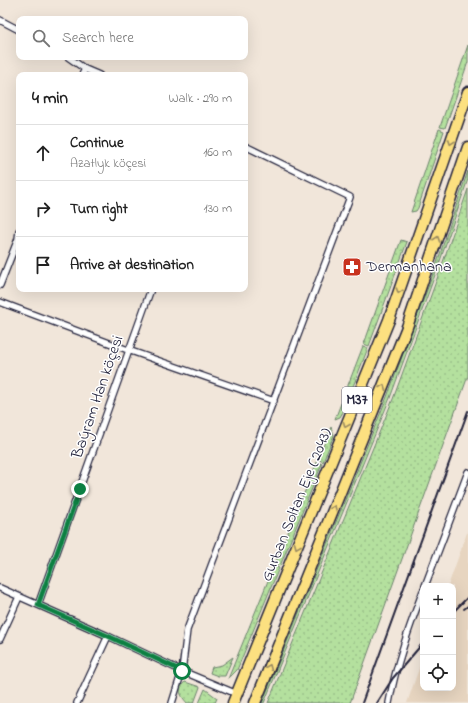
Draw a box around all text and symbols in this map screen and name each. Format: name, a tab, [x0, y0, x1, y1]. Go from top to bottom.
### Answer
search box	[16, 16, 248, 60]
icon: search	[30, 27, 52, 49]
text: Search here	[62, 27, 134, 49]
text: 4 min	[32, 86, 68, 111]
text: Walk · 290 m	[168, 89, 232, 108]
text: Continue	[70, 132, 124, 154]
one-way arrow	[447, 138, 455, 145]
icon: ahead	[32, 142, 54, 164]
text: 160 m	[203, 143, 232, 162]
text: Azatlyk köçesi	[70, 154, 146, 173]
icon: right	[32, 198, 54, 220]
text: Turn right	[70, 198, 128, 220]
text: 130 m	[204, 199, 232, 218]
one-way arrow	[432, 235, 441, 242]
icon: arrive	[32, 254, 54, 276]
text: Arrive at destination	[70, 254, 194, 276]
place label: Dermanhana	[365, 255, 452, 279]
pharmacy icon: Dermanhana	[341, 256, 363, 278]
one-way arrow	[395, 287, 403, 294]
street label: Baýram Han köçesi	[65, 332, 130, 463]
one-way arrow	[379, 384, 387, 391]
road number: M37	[342, 387, 372, 413]
one-way arrow	[343, 422, 351, 429]
street label: Gurban Soltan Eje (2043)	[255, 424, 339, 585]
route end	[71, 480, 89, 498]
one-way arrow	[330, 504, 338, 511]
one-way arrow	[294, 542, 302, 549]
map controls	[420, 583, 456, 691]
button: +	[420, 583, 456, 619]
button: −	[420, 619, 456, 655]
button: locate	[420, 655, 456, 691]
route start	[173, 662, 191, 680]
one-way arrow	[265, 663, 273, 670]

